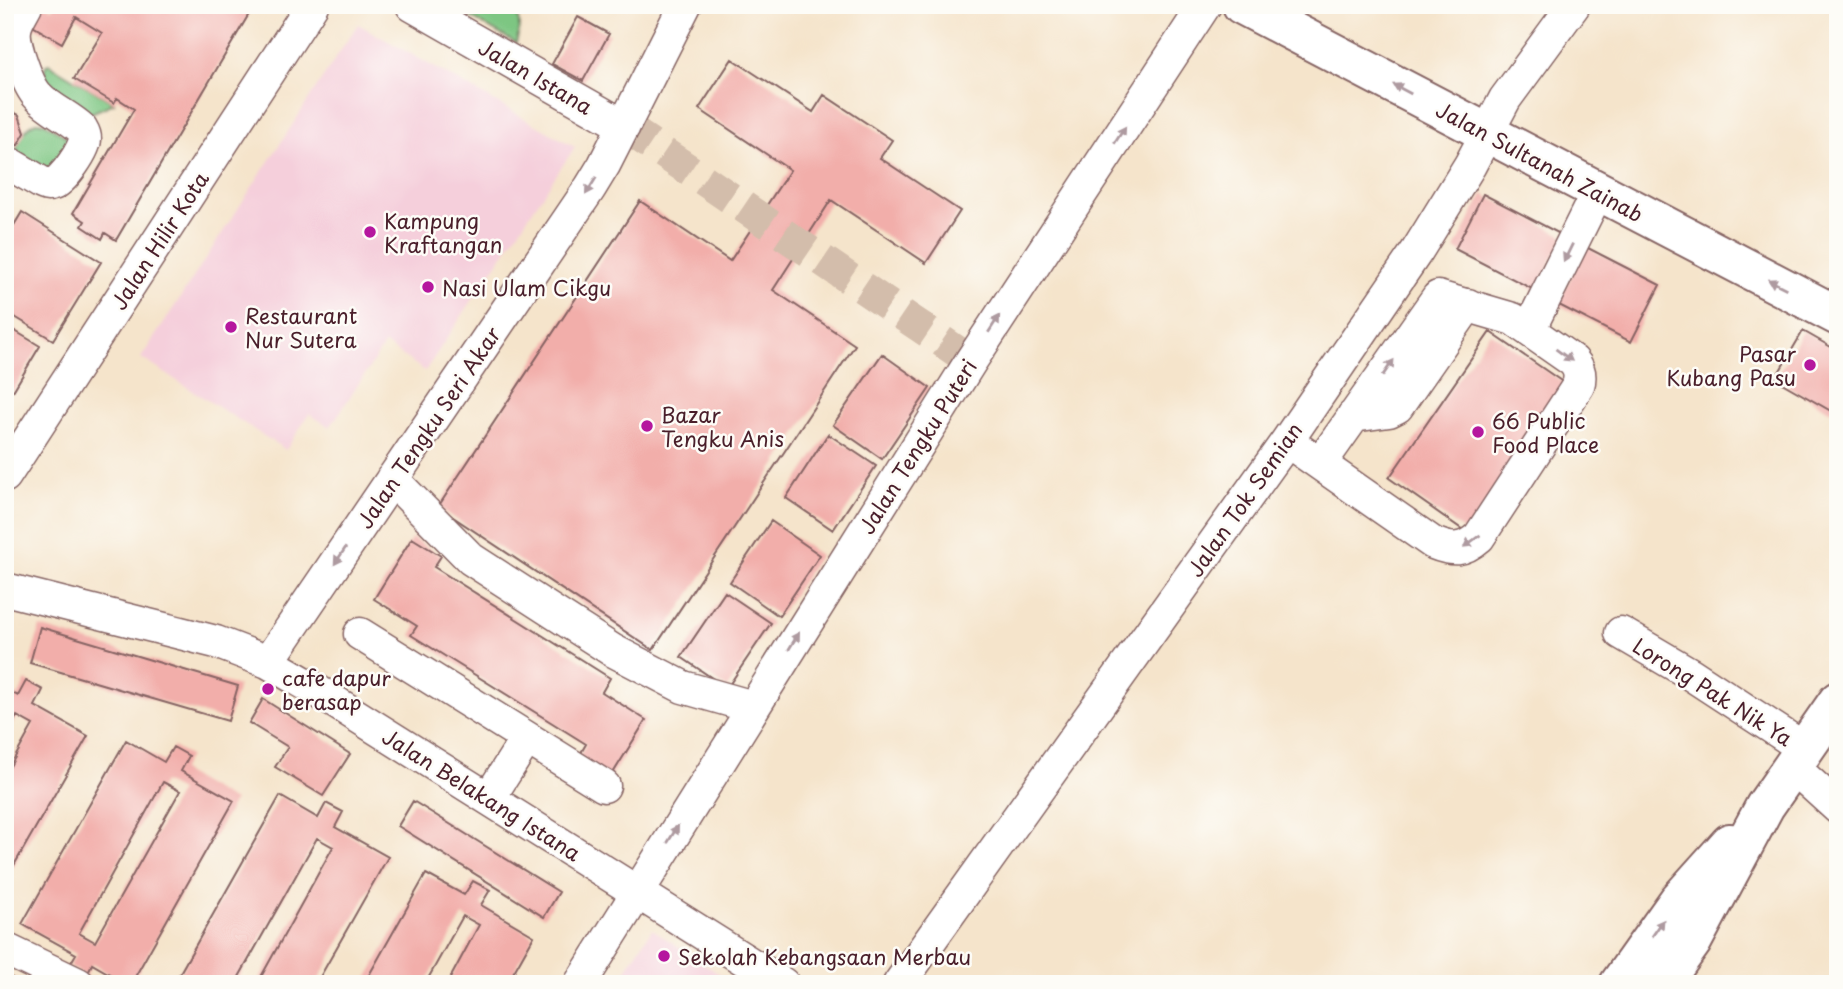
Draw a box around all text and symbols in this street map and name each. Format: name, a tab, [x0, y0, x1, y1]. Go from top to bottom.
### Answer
street label: Jalan Istana	[473, 30, 600, 122]
one-way arrow	[1391, 83, 1411, 95]
street label: Jalan Sultanah Zainab	[1431, 93, 1649, 229]
one-way arrow	[1113, 125, 1126, 144]
street label: Jalan Hilir Kota	[102, 164, 216, 316]
one-way arrow	[585, 176, 598, 195]
place label: Kampung Kraftangan	[384, 204, 502, 260]
marker: Kampung Kraftangan	[362, 224, 378, 240]
one-way arrow	[1562, 243, 1573, 263]
place label: Nasi Ulam Cikgu	[442, 271, 611, 303]
marker: Nasi Ulam Cikgu	[420, 279, 436, 295]
one-way arrow	[1767, 279, 1787, 290]
place label: Restaurant Nur Sutera	[245, 299, 357, 355]
one-way arrow	[988, 315, 1001, 334]
marker: Restaurant Nur Sutera	[223, 319, 239, 335]
street label: Jalan Tengku Seri Akar	[348, 319, 508, 534]
place label: Pasar Kubang Pasu	[1667, 337, 1797, 393]
one-way arrow	[1554, 348, 1573, 362]
street label: Jalan Tengku Puteri	[850, 352, 984, 540]
marker: Pasar Kubang Pasu	[1802, 357, 1818, 373]
one-way arrow	[1381, 359, 1395, 377]
place label: Bazar Tengku Anis	[661, 398, 784, 454]
place label: 66 Public Food Place	[1492, 404, 1599, 460]
street label: Jalan Tok Semian	[1179, 415, 1309, 583]
marker: Bazar Tengku Anis	[639, 418, 655, 434]
marker: 66 Public Food Place	[1470, 424, 1486, 440]
one-way arrow	[1462, 534, 1481, 548]
one-way arrow	[333, 547, 347, 565]
street label: Lorong Pak Nik Ya	[1627, 629, 1799, 753]
one-way arrow	[788, 631, 801, 651]
place label: cafe dapur berasap	[282, 661, 391, 717]
marker: cafe dapur berasap	[260, 681, 276, 697]
street label: Jalan Belakang Istana	[377, 720, 588, 869]
one-way arrow	[667, 824, 680, 843]
one-way arrow	[1651, 919, 1665, 937]
place label: Sekolah Kebangsaan Merbau	[678, 940, 971, 972]
marker: Sekolah Kebangsaan Merbau	[656, 948, 672, 964]

